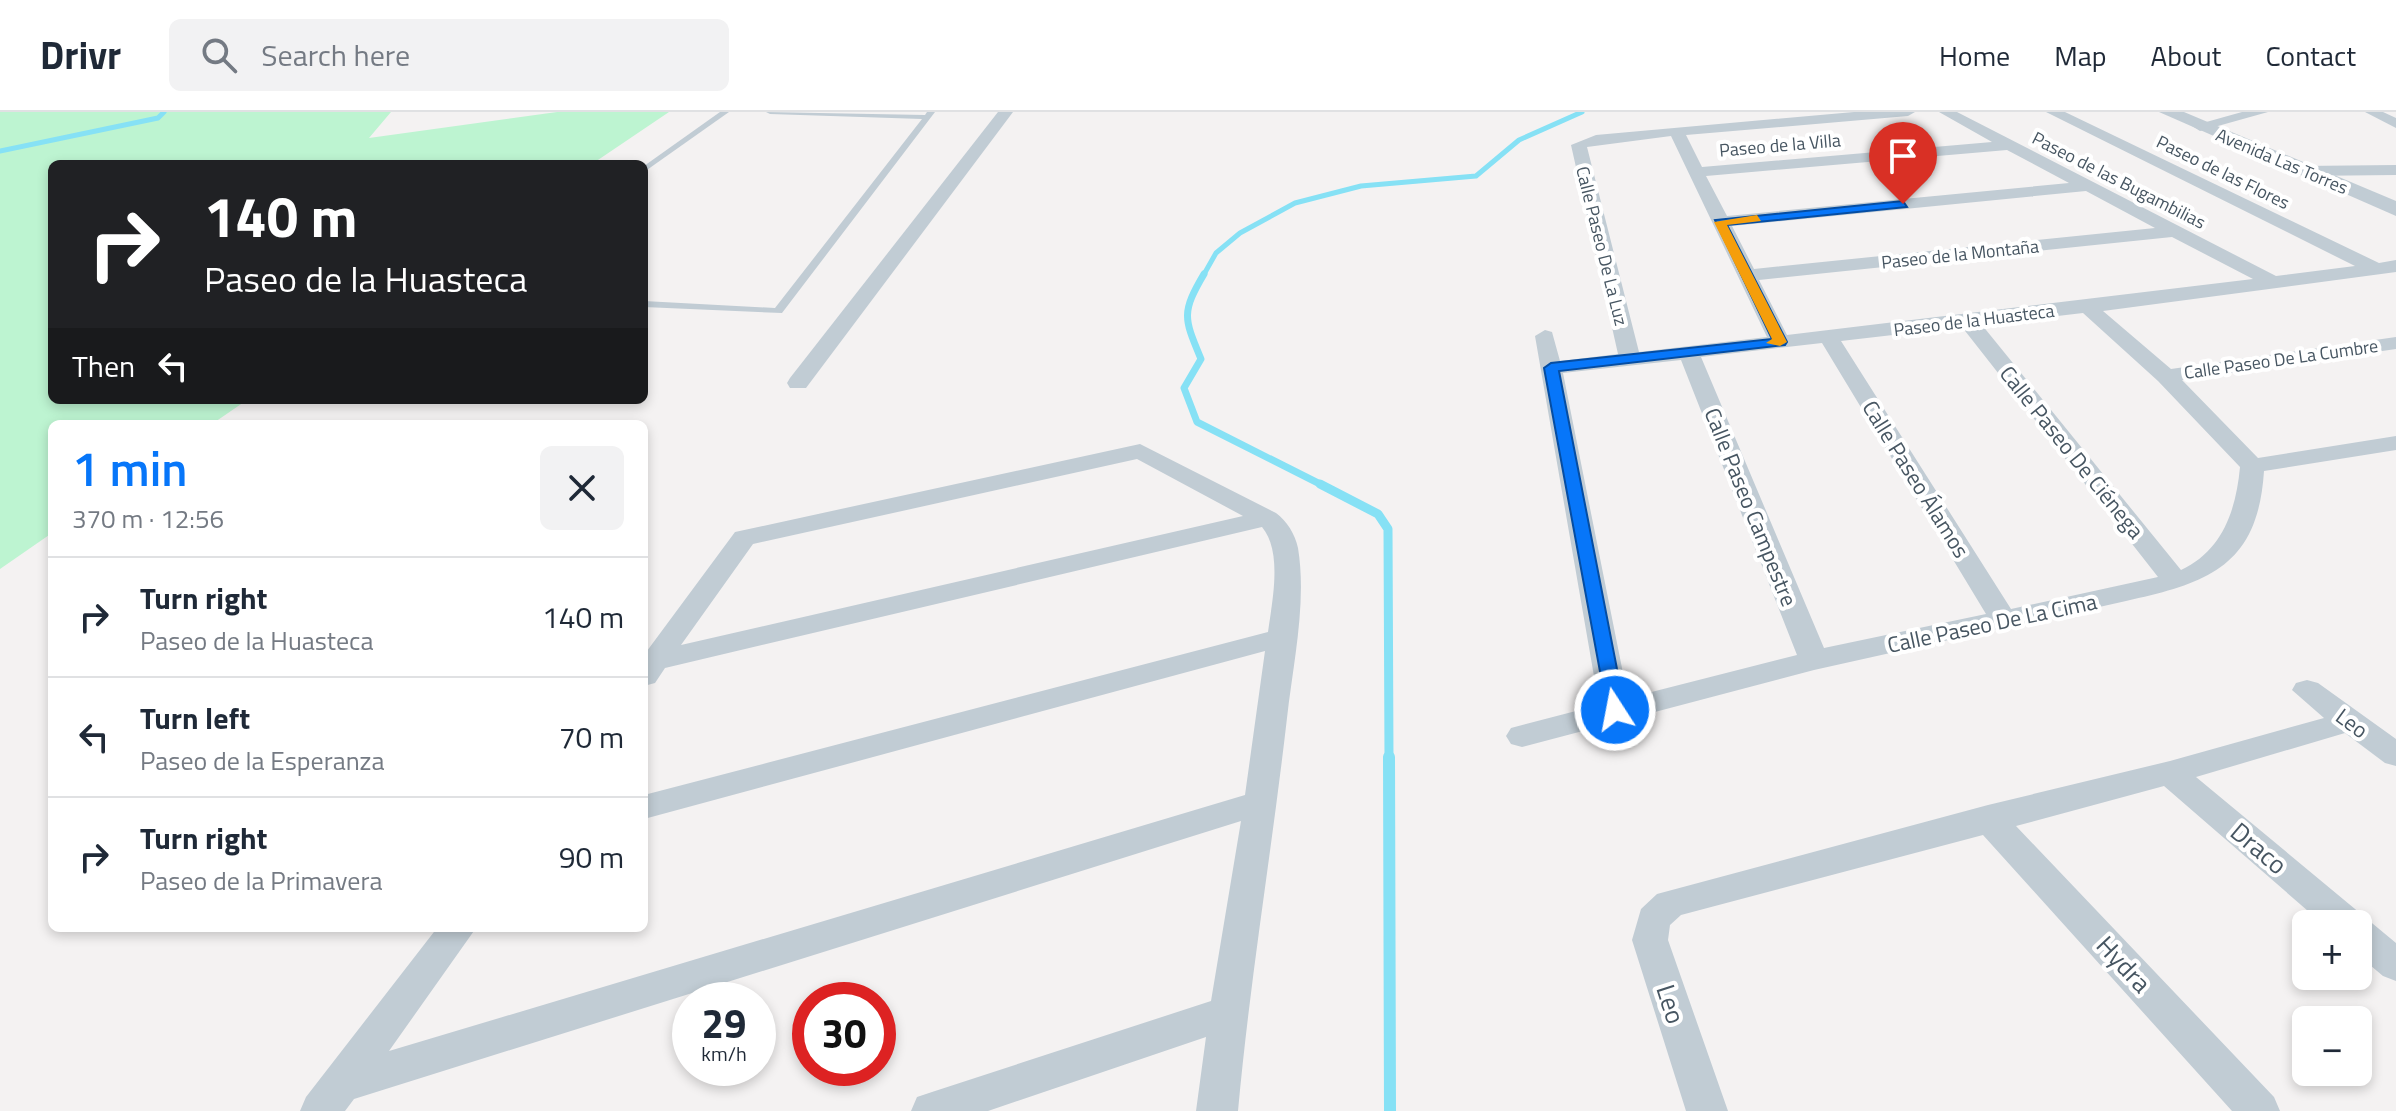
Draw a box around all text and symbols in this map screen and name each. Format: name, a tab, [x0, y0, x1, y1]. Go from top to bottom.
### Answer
search box	[169, 19, 729, 91]
text: Drivr	[40, 26, 121, 84]
text: Search here	[261, 32, 410, 78]
icon: search	[197, 33, 241, 77]
text: Home	[1939, 34, 2010, 77]
text: Map	[2054, 34, 2107, 77]
text: About	[2151, 34, 2221, 77]
text: Contact	[2265, 34, 2356, 77]
street label: Avenida Las Torres	[2212, 121, 2352, 201]
pin	[1869, 122, 1937, 204]
street label: Paseo de las Bugambilias	[2028, 125, 2210, 235]
street label: Paseo de la Villa	[1718, 126, 1842, 164]
street label: Paseo de las Flores	[2152, 128, 2294, 216]
icon: arrive	[1881, 134, 1925, 178]
street label: Calle Paseo De La Luz	[1569, 164, 1635, 328]
text: 140 m	[204, 174, 357, 259]
icon: right	[72, 192, 176, 296]
street label: Paseo de la Montaña	[1880, 232, 2040, 276]
text: Paseo de la Huasteca	[204, 251, 527, 306]
street label: Paseo de la Huasteca	[1892, 297, 2056, 343]
street label: Calle Paseo De La Cumbre	[2182, 332, 2380, 386]
text: Then	[72, 343, 135, 389]
icon: left	[151, 344, 195, 388]
street label: Calle Paseo De Ciénega	[1991, 358, 2153, 546]
street label: Calle Paseo Álamos	[1854, 394, 1978, 564]
street label: Calle Paseo Campestre	[1696, 403, 1806, 611]
text: 1 min	[72, 432, 187, 505]
button: close	[540, 446, 624, 530]
text: 370 m · 12:56	[72, 499, 224, 538]
text: Turn right	[140, 575, 268, 621]
street label: Calle Paseo De La Cima	[1884, 584, 2100, 662]
text: 140 m	[542, 594, 624, 640]
icon: right	[72, 595, 116, 639]
text: Paseo de la Huasteca	[140, 621, 373, 660]
position arrow	[1573, 668, 1657, 752]
text: Turn left	[140, 695, 250, 741]
street label: Leo	[2329, 700, 2375, 746]
text: 70 m	[559, 714, 624, 760]
icon: left	[72, 715, 116, 759]
text: Paseo de la Esperanza	[140, 741, 384, 780]
street label: Draco	[2222, 813, 2296, 883]
text: Turn right	[140, 815, 268, 861]
text: 90 m	[559, 834, 624, 880]
icon: right	[72, 835, 116, 879]
text: Paseo de la Primavera	[140, 861, 383, 900]
map controls	[2292, 910, 2372, 1086]
button: +	[2292, 910, 2372, 990]
street label: Hydra	[2087, 927, 2161, 1001]
street label: Leo	[1646, 979, 1696, 1029]
speed limit sign: 30	[792, 982, 896, 1086]
text: 29	[702, 993, 746, 1054]
button: −	[2292, 1006, 2372, 1086]
text: km/h	[701, 1038, 747, 1069]

